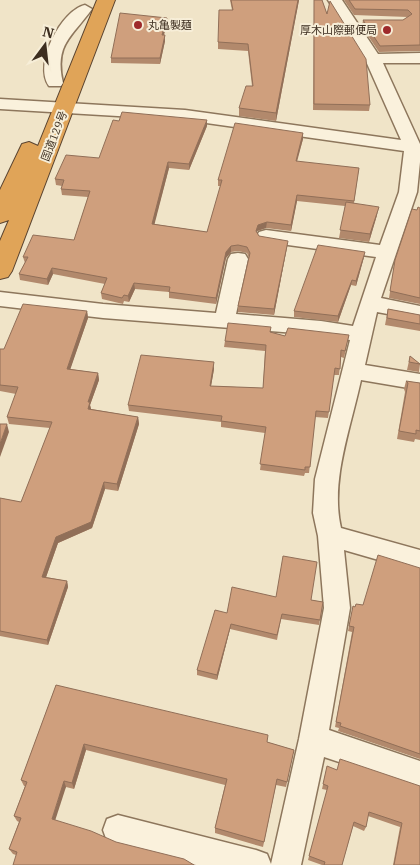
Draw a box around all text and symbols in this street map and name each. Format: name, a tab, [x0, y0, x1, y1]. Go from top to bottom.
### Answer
place label: 丸亀製麺	[148, 18, 192, 32]
marker: 丸亀製麺	[132, 19, 144, 31]
north arrow	[20, 20, 70, 70]
text: N	[41, 22, 56, 43]
place label: 厚木山際郵便局	[300, 23, 377, 37]
marker: 厚木山際郵便局	[381, 24, 393, 36]
street label: 国道129号	[38, 109, 70, 163]

